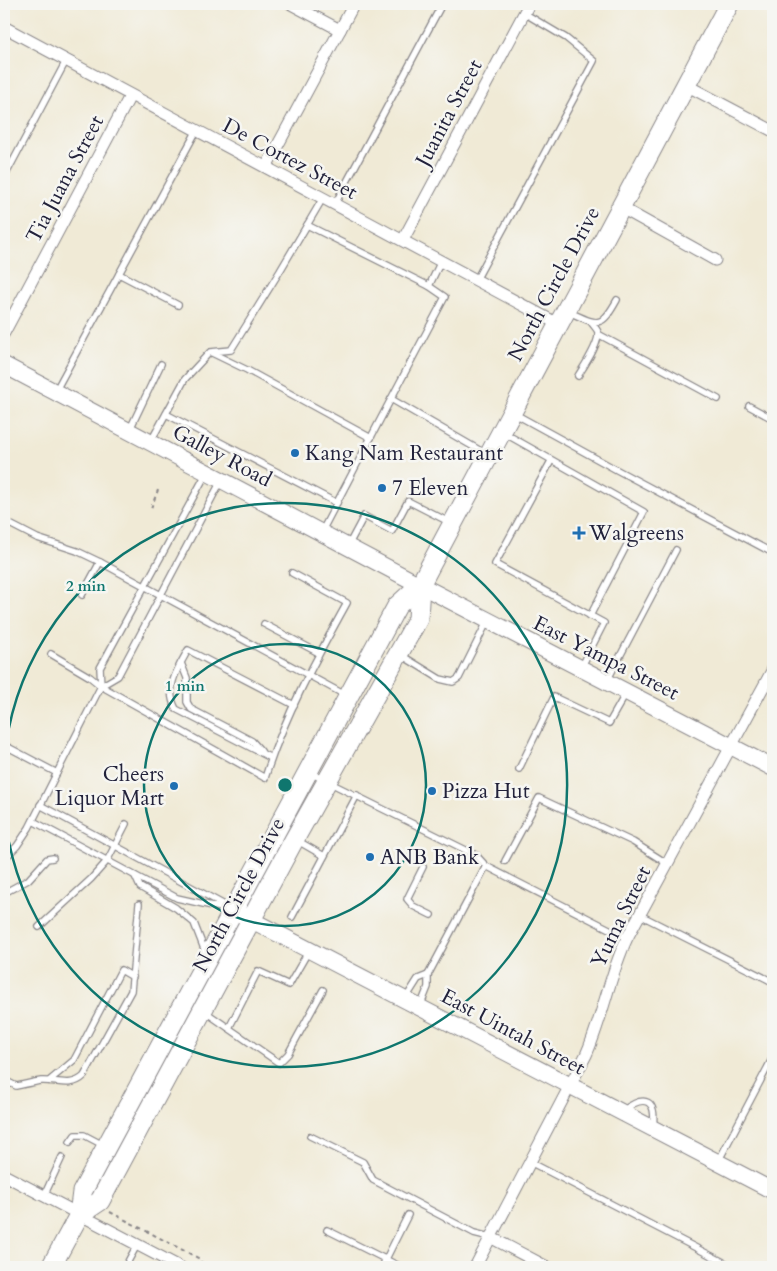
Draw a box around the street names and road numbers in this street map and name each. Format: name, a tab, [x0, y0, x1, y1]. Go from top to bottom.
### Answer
street label: Juanita Street	[407, 54, 490, 174]
street label: Tia Juana Street	[19, 110, 111, 248]
street label: De Cortez Street	[217, 111, 363, 207]
street label: North Circle Drive	[501, 202, 607, 366]
street label: Galley Road	[167, 418, 277, 494]
street label: East Yampa Street	[528, 609, 684, 707]
street label: North Circle Drive	[186, 813, 292, 977]
street label: Yuma Street	[584, 861, 658, 973]
street label: East Uintah Street	[436, 982, 591, 1082]

